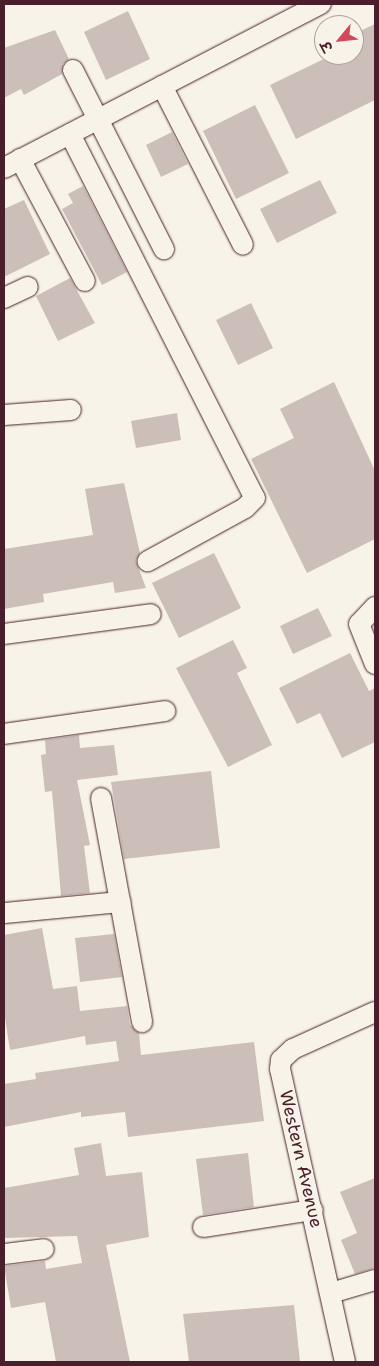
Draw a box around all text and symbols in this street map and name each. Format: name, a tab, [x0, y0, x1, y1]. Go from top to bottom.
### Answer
north arrow	[314, 15, 364, 65]
text: उ	[317, 38, 337, 55]
street label: Western Avenue	[275, 1088, 327, 1230]

